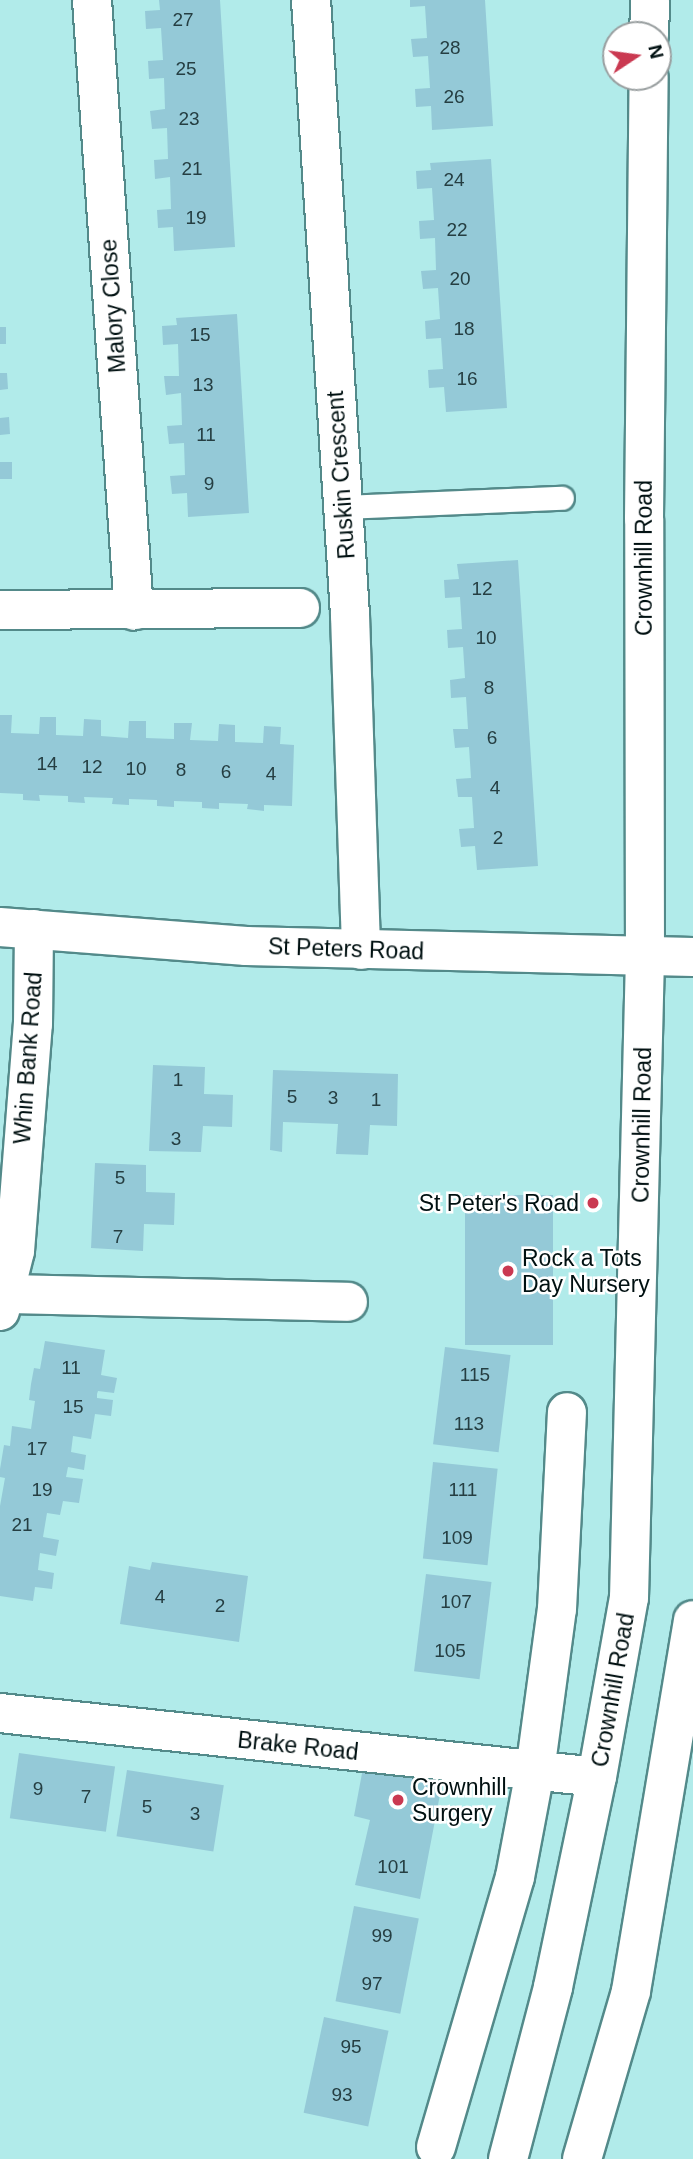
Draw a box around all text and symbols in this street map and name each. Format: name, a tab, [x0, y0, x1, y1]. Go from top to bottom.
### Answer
house number: 27	[172, 9, 194, 31]
north arrow	[602, 21, 672, 91]
house number: 28	[439, 37, 461, 59]
text: N	[644, 43, 668, 61]
house number: 25	[175, 58, 197, 80]
house number: 26	[443, 86, 465, 108]
house number: 23	[178, 108, 200, 130]
house number: 21	[181, 158, 203, 180]
house number: 24	[443, 169, 465, 191]
house number: 19	[185, 207, 207, 229]
house number: 22	[446, 219, 468, 241]
street label: Malory Close	[95, 238, 131, 374]
house number: 20	[449, 268, 471, 290]
house number: 18	[453, 318, 475, 340]
house number: 15	[189, 324, 211, 346]
house number: 16	[456, 368, 478, 390]
house number: 13	[192, 374, 214, 396]
street label: Ruskin Crescent	[321, 390, 361, 560]
house number: 11	[196, 424, 216, 446]
house number: 9	[204, 473, 214, 495]
street label: Crownhill Road	[630, 480, 658, 636]
house number: 12	[471, 578, 493, 600]
house number: 10	[475, 627, 497, 649]
house number: 8	[484, 677, 494, 699]
house number: 6	[487, 727, 497, 749]
house number: 14	[36, 753, 58, 775]
house number: 12	[81, 756, 103, 778]
house number: 10	[125, 758, 147, 780]
house number: 8	[176, 759, 186, 781]
house number: 6	[221, 761, 231, 783]
house number: 4	[266, 763, 276, 785]
house number: 4	[490, 777, 500, 799]
house number: 2	[493, 827, 503, 849]
street label: St Peters Road	[268, 932, 424, 966]
street label: Whin Bank Road	[8, 971, 48, 1145]
street label: Crownhill Road	[627, 1047, 657, 1203]
house number: 1	[173, 1069, 183, 1091]
house number: 5	[287, 1086, 297, 1108]
house number: 3	[328, 1087, 338, 1109]
house number: 1	[371, 1089, 381, 1111]
house number: 3	[171, 1128, 181, 1150]
house number: 5	[115, 1167, 125, 1189]
place label: St Peter's Road	[419, 1189, 579, 1217]
marker: St Peter's Road	[585, 1195, 601, 1211]
house number: 7	[113, 1226, 123, 1248]
place label: Rock a Tots Day Nursery	[522, 1244, 650, 1298]
marker: Rock a Tots Day Nursery	[500, 1263, 516, 1279]
house number: 11	[61, 1357, 81, 1379]
house number: 115	[460, 1364, 490, 1386]
house number: 15	[62, 1396, 84, 1418]
house number: 113	[454, 1413, 484, 1435]
house number: 17	[26, 1438, 48, 1460]
house number: 19	[31, 1479, 53, 1501]
house number: 111	[449, 1479, 477, 1501]
house number: 21	[11, 1514, 33, 1536]
house number: 109	[441, 1527, 473, 1549]
house number: 4	[155, 1586, 165, 1608]
house number: 107	[440, 1591, 472, 1613]
house number: 2	[215, 1595, 225, 1617]
street label: Crownhill Road	[586, 1611, 640, 1769]
house number: 105	[434, 1640, 466, 1662]
street label: Brake Road	[236, 1726, 360, 1766]
place label: Crownhill Surgery	[412, 1773, 507, 1827]
house number: 9	[33, 1778, 43, 1800]
house number: 7	[81, 1786, 91, 1808]
marker: Crownhill Surgery	[390, 1792, 406, 1808]
house number: 5	[142, 1796, 152, 1818]
house number: 3	[190, 1803, 200, 1825]
house number: 101	[377, 1856, 409, 1878]
house number: 99	[371, 1925, 393, 1947]
house number: 97	[361, 1973, 383, 1995]
house number: 95	[340, 2036, 362, 2058]
house number: 93	[331, 2084, 353, 2106]

